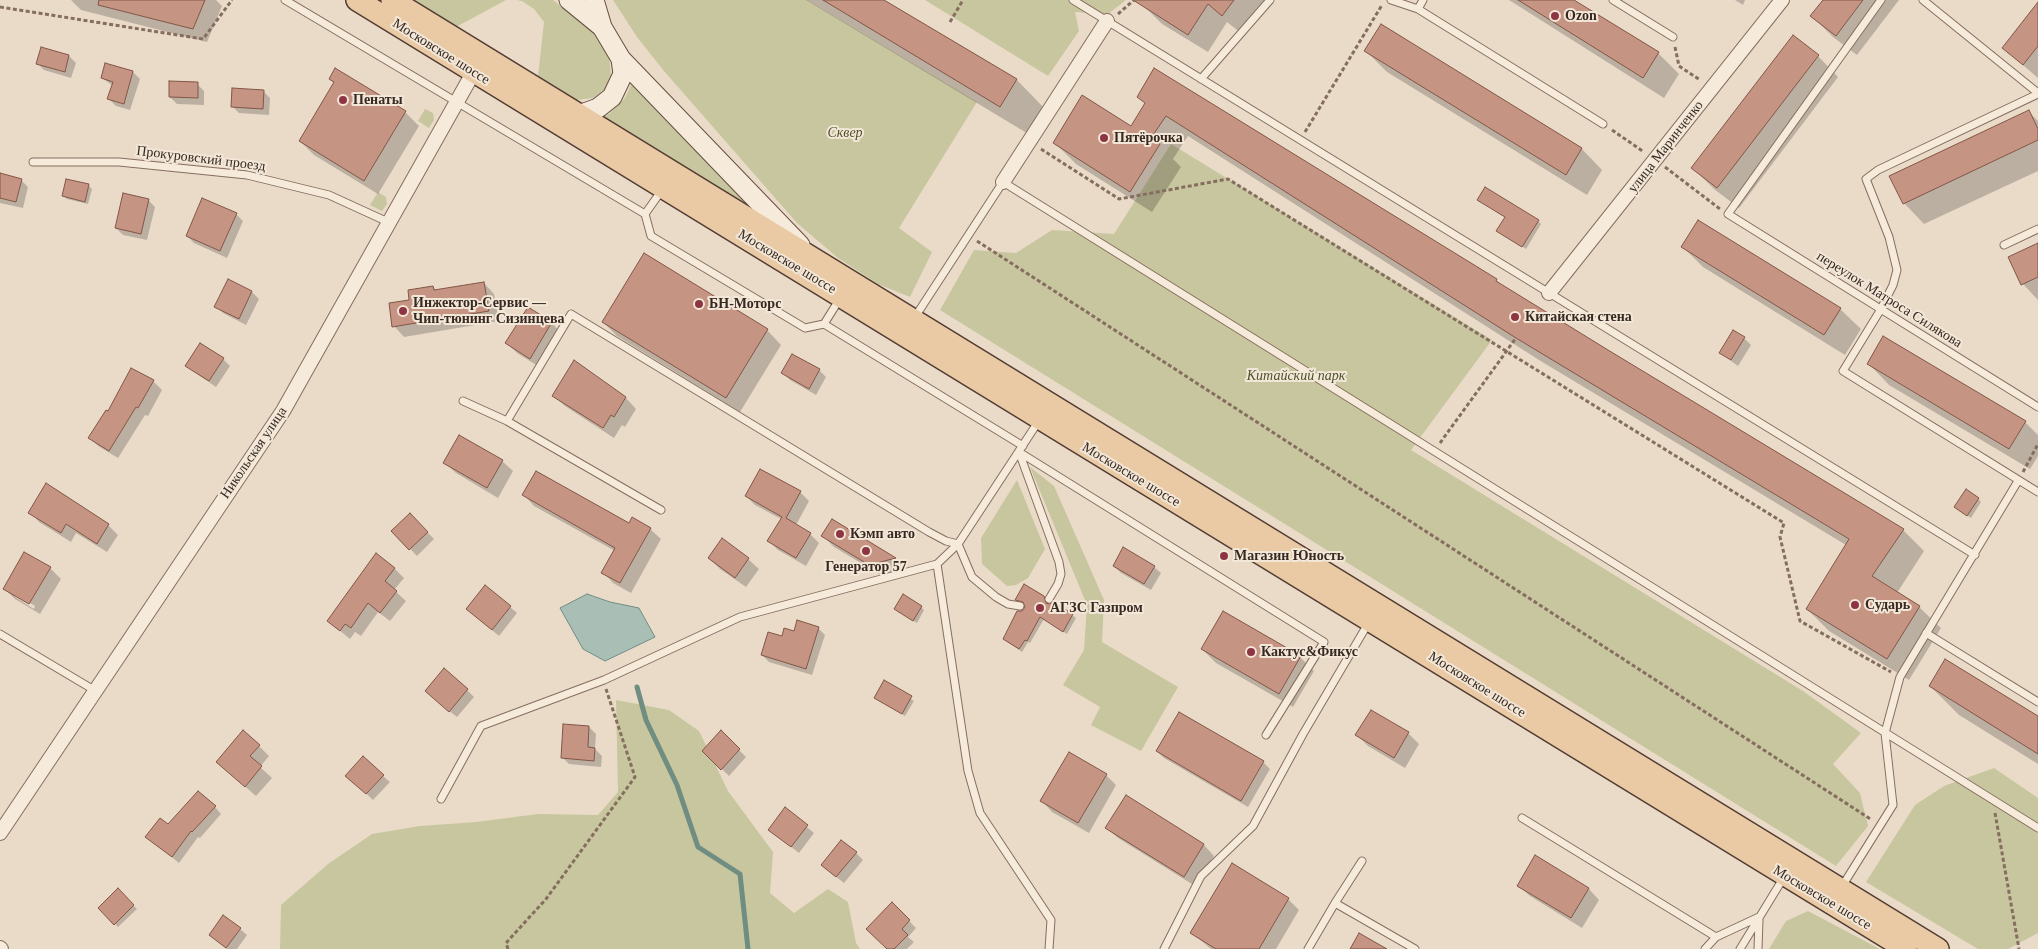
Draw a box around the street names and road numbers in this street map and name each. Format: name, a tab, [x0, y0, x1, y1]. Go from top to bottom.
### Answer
street label: Московское шоссе	[389, 15, 493, 89]
street label: улица Маринченко	[1625, 97, 1707, 197]
street label: Прокуровский проезд	[135, 143, 267, 175]
street label: Московское шоссе	[735, 226, 839, 298]
street label: переулок Матроса Силякова	[1813, 248, 1965, 352]
street label: Никольская улица	[217, 404, 291, 502]
street label: Московское шоссе	[1079, 439, 1183, 511]
street label: Московское шоссе	[1425, 648, 1529, 722]
street label: Московское шоссе	[1770, 862, 1874, 934]

